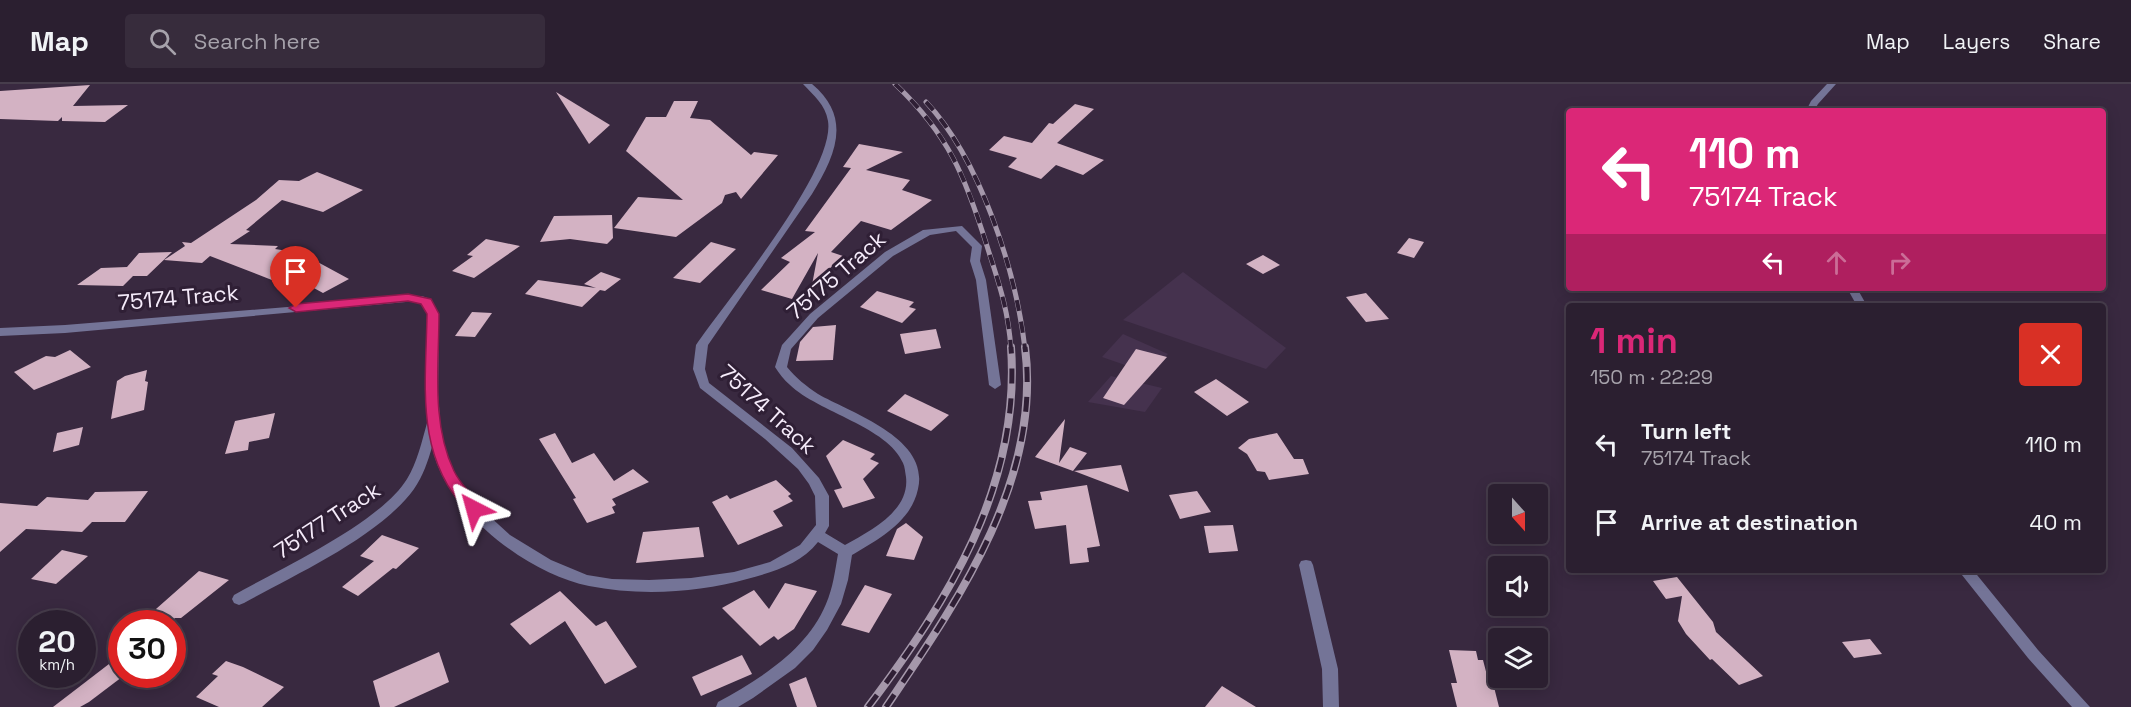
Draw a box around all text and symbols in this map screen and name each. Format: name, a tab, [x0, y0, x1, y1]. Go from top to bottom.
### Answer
search box	[125, 14, 545, 68]
text: Map	[30, 23, 89, 59]
icon: search	[146, 25, 179, 58]
text: Search here	[194, 27, 321, 55]
text: Map	[1866, 28, 1910, 55]
text: Layers	[1943, 28, 2010, 55]
text: Share	[2043, 28, 2101, 55]
text: 110 m	[1689, 127, 1801, 180]
icon: left	[1590, 132, 1668, 210]
text: 75174 Track	[1689, 179, 1837, 214]
street label: 75175 Track	[781, 224, 891, 325]
pin	[270, 246, 321, 308]
icon: left	[1757, 246, 1790, 279]
icon: ahead	[1820, 246, 1853, 279]
icon: right	[1883, 246, 1916, 279]
icon: arrive	[279, 255, 312, 288]
street label: 75174 Track	[117, 278, 240, 316]
text: 1 min	[1590, 318, 1678, 364]
button: close	[2019, 323, 2082, 386]
street label: 75174 Track	[714, 358, 822, 460]
text: 150 m · 22:29	[1590, 364, 1713, 390]
text: Turn left	[1641, 417, 1731, 445]
icon: left	[1590, 428, 1623, 461]
text: 110 m	[2025, 430, 2082, 458]
text: 75174 Track	[1641, 445, 1751, 471]
street label: 75177 Track	[269, 475, 385, 565]
position arrow	[442, 477, 506, 541]
north arrow	[1488, 484, 1548, 544]
map controls	[1488, 484, 1548, 688]
icon: arrive	[1590, 506, 1623, 539]
text: Arrive at destination	[1641, 508, 1858, 536]
text: 40 m	[2030, 508, 2082, 536]
button: sound	[1488, 556, 1548, 616]
speed limit sign: 30	[108, 610, 186, 688]
text: 20	[38, 622, 76, 661]
button: layers	[1488, 628, 1548, 688]
text: km/h	[39, 655, 75, 674]

